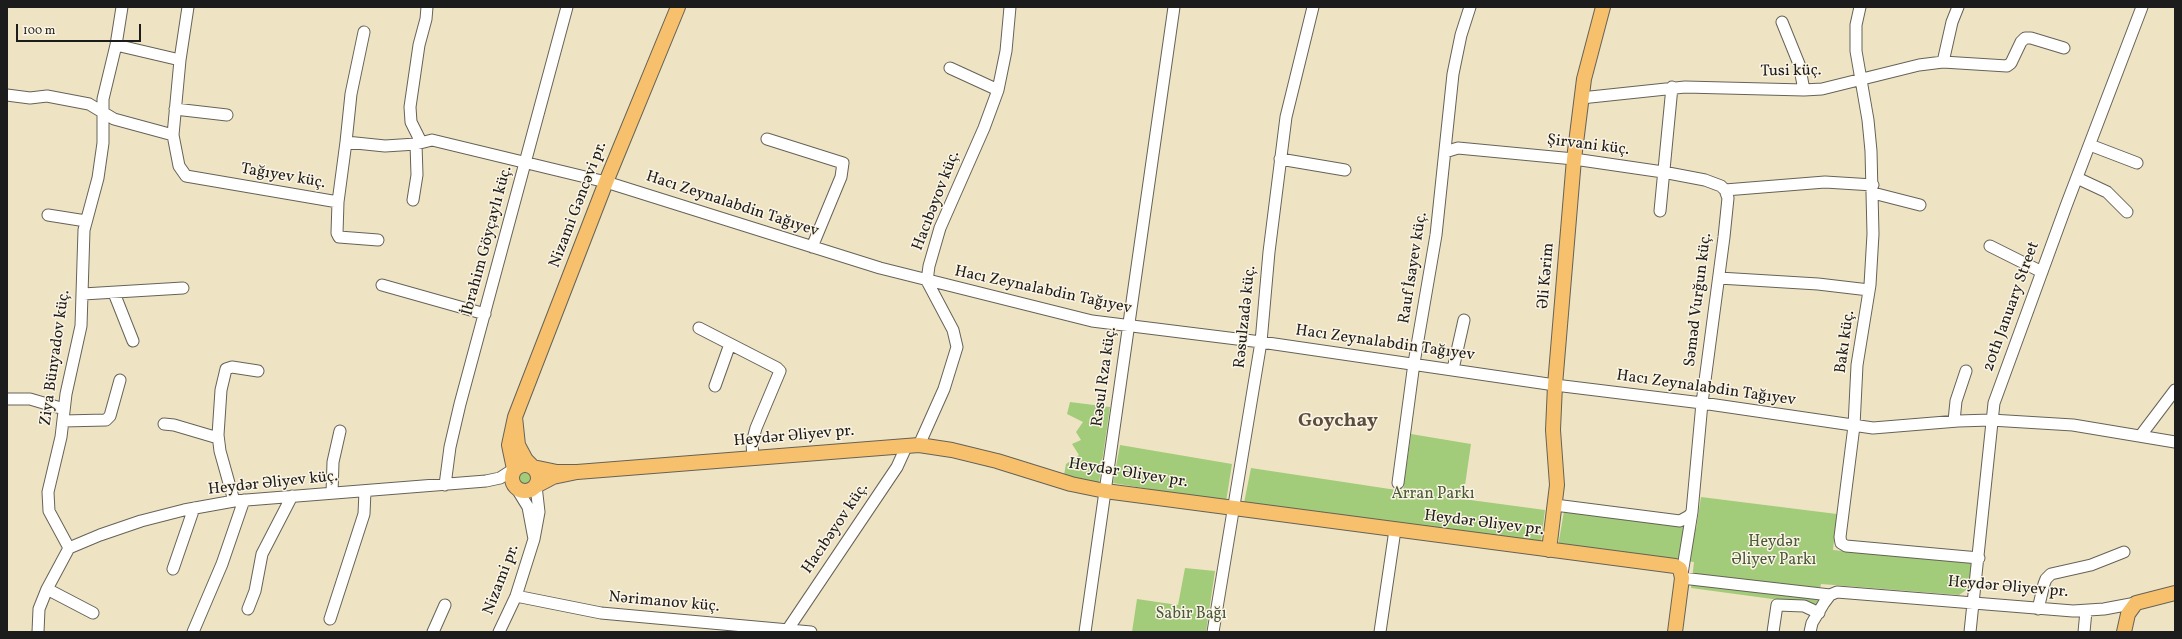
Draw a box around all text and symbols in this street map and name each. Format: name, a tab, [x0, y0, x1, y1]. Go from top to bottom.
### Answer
scale bar	[18, 16, 143, 42]
text: 100 m	[23, 23, 55, 39]
street label: Tusi küç.	[1760, 62, 1822, 82]
street label: Şirvani küç.	[1546, 131, 1630, 161]
street label: Nizami Gəncəvi pr.	[546, 139, 612, 271]
street label: Hacıbəyov küç.	[909, 148, 965, 254]
street label: Tağıyev küç.	[239, 160, 327, 194]
street label: İbrahim Göyçaylı küç.	[459, 164, 517, 318]
street label: Hacı Zeynalabdin Tağıyev	[643, 168, 821, 242]
street label: Rauf İsayev küç.	[1396, 211, 1432, 325]
street label: Səməd Vurğun küç.	[1681, 232, 1717, 368]
street label: 20th January Street	[1980, 240, 2044, 374]
street label: Əli Kərim	[1535, 242, 1559, 310]
street label: Hacı Zeynalabdin Tağıyev	[953, 263, 1133, 319]
street label: Rəsulzadə küç.	[1231, 265, 1261, 369]
street label: Ziya Bünyadov küç.	[37, 289, 75, 427]
street label: Bakı küç.	[1832, 309, 1860, 375]
street label: Hacı Zeynalabdin Tağıyev	[1294, 322, 1476, 366]
street label: Rəsul Rza küç.	[1088, 326, 1122, 428]
street label: Hacı Zeynalabdin Tağıyev	[1615, 367, 1797, 411]
district label: Goychay	[1298, 410, 1378, 434]
street label: Heydər Əliyev pr.	[733, 422, 855, 452]
street label: Heydər Əliyev pr.	[1067, 455, 1189, 493]
street label: Heydər Əliyev küç.	[207, 468, 339, 500]
street label: Hacıbəyov küç.	[799, 480, 873, 578]
park label: Arran Parkı	[1392, 485, 1474, 505]
street label: Heydər Əliyev pr.	[1423, 507, 1545, 541]
park label: Heydər Əliyev Parkı	[1732, 533, 1816, 571]
street label: Nizami pr.	[480, 542, 524, 618]
street label: Heydər Əliyev pr.	[1947, 573, 2069, 603]
street label: Nərimanov küç.	[608, 589, 720, 617]
park label: Sabir Bağı	[1155, 605, 1227, 625]

